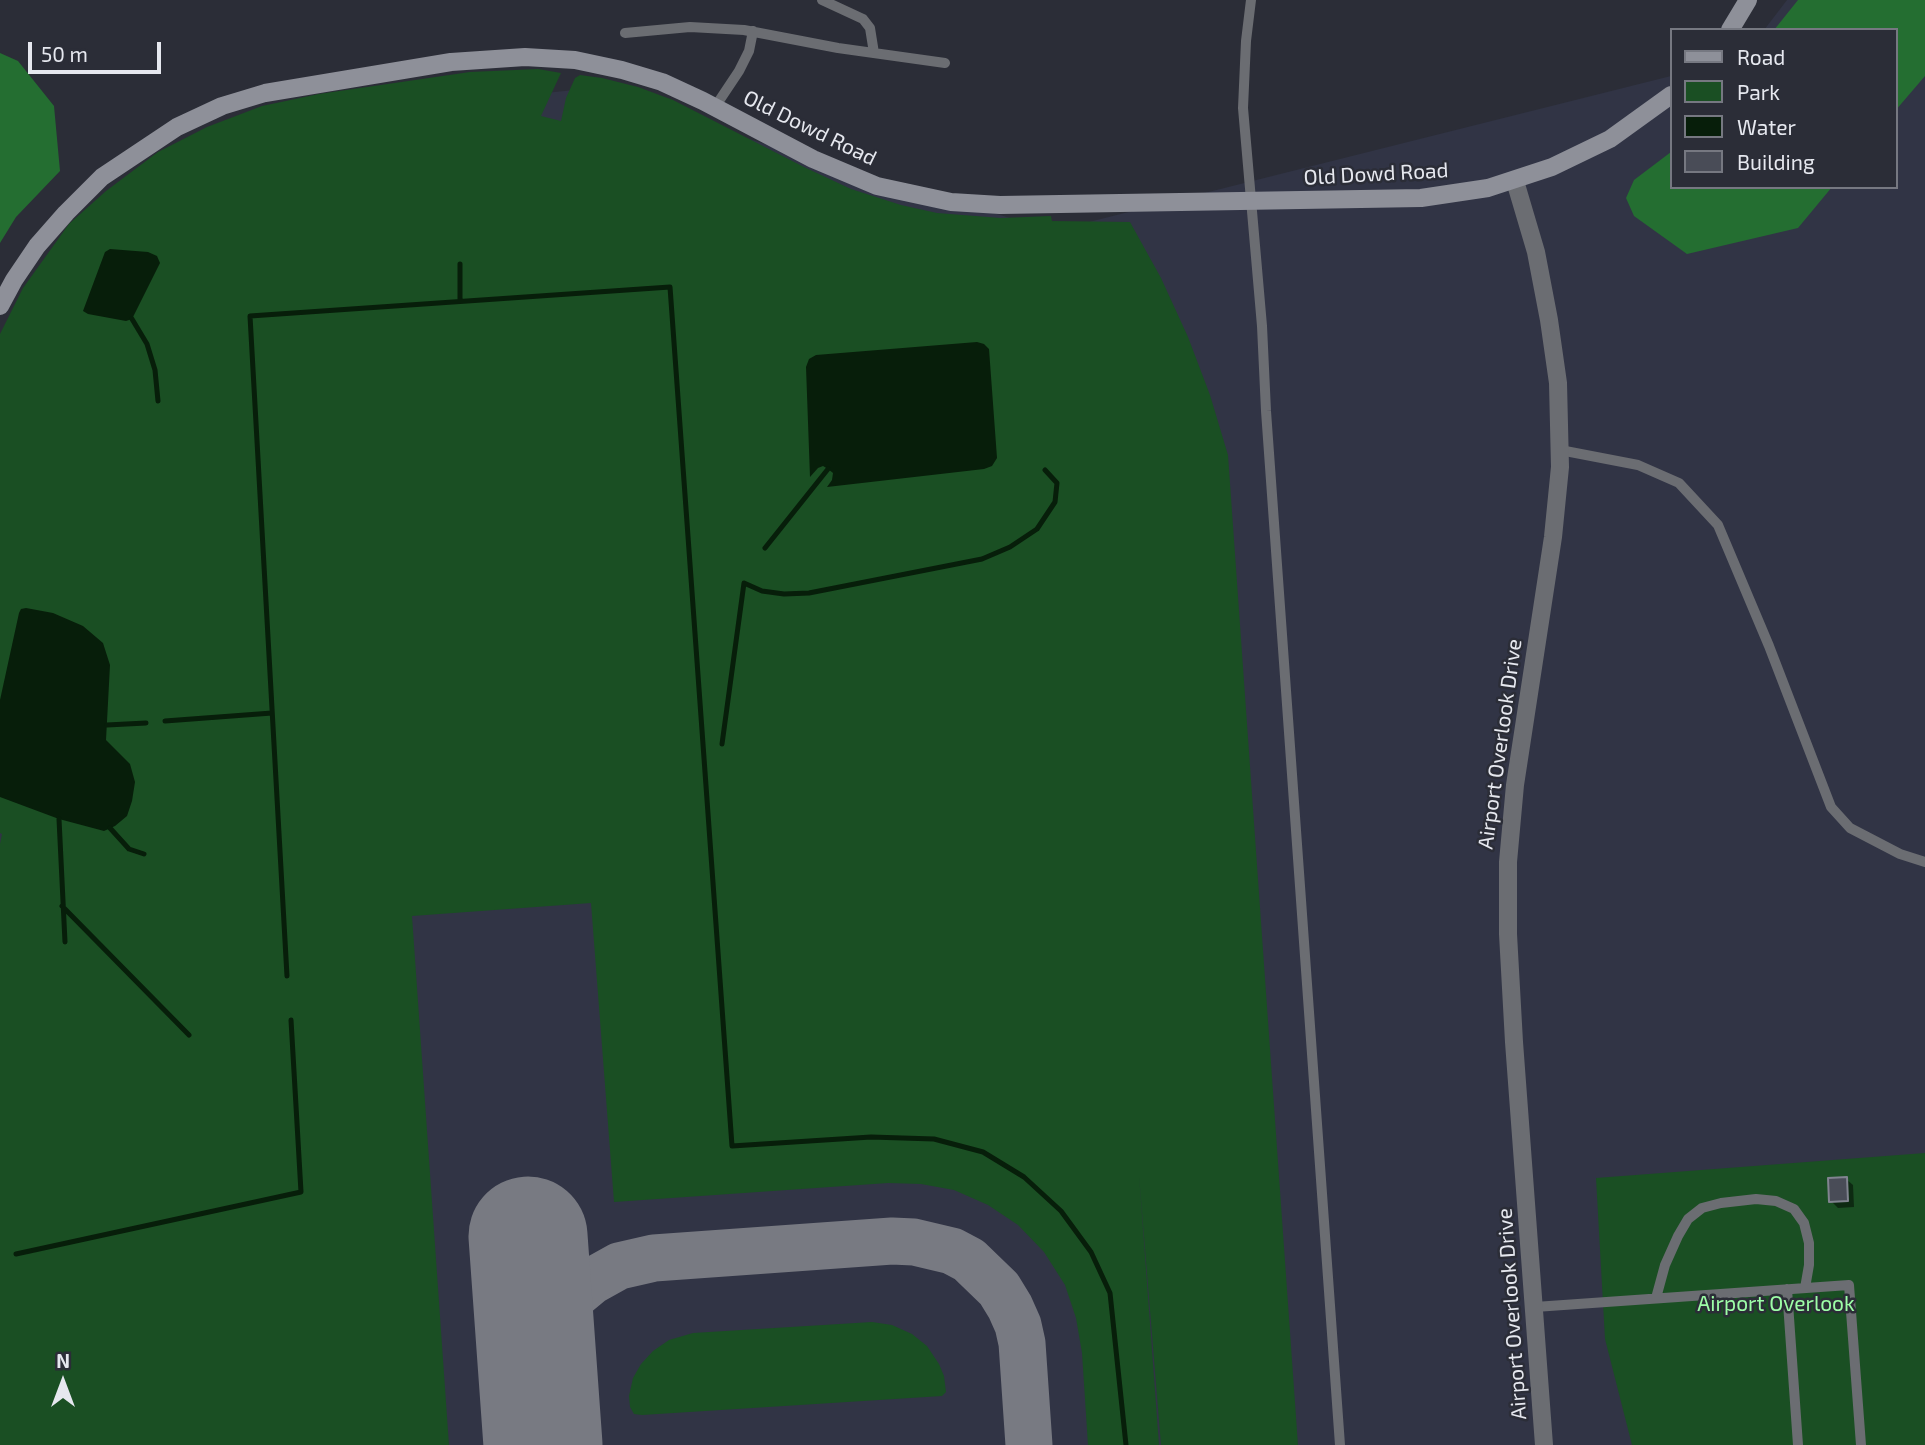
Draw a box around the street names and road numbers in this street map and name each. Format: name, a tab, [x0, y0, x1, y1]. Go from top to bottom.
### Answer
street label: Old Dowd Road	[739, 85, 881, 171]
street label: Old Dowd Road	[1303, 158, 1449, 190]
street label: Airport Overlook Drive	[1473, 637, 1527, 851]
street label: Airport Overlook Drive	[1492, 1207, 1532, 1421]

